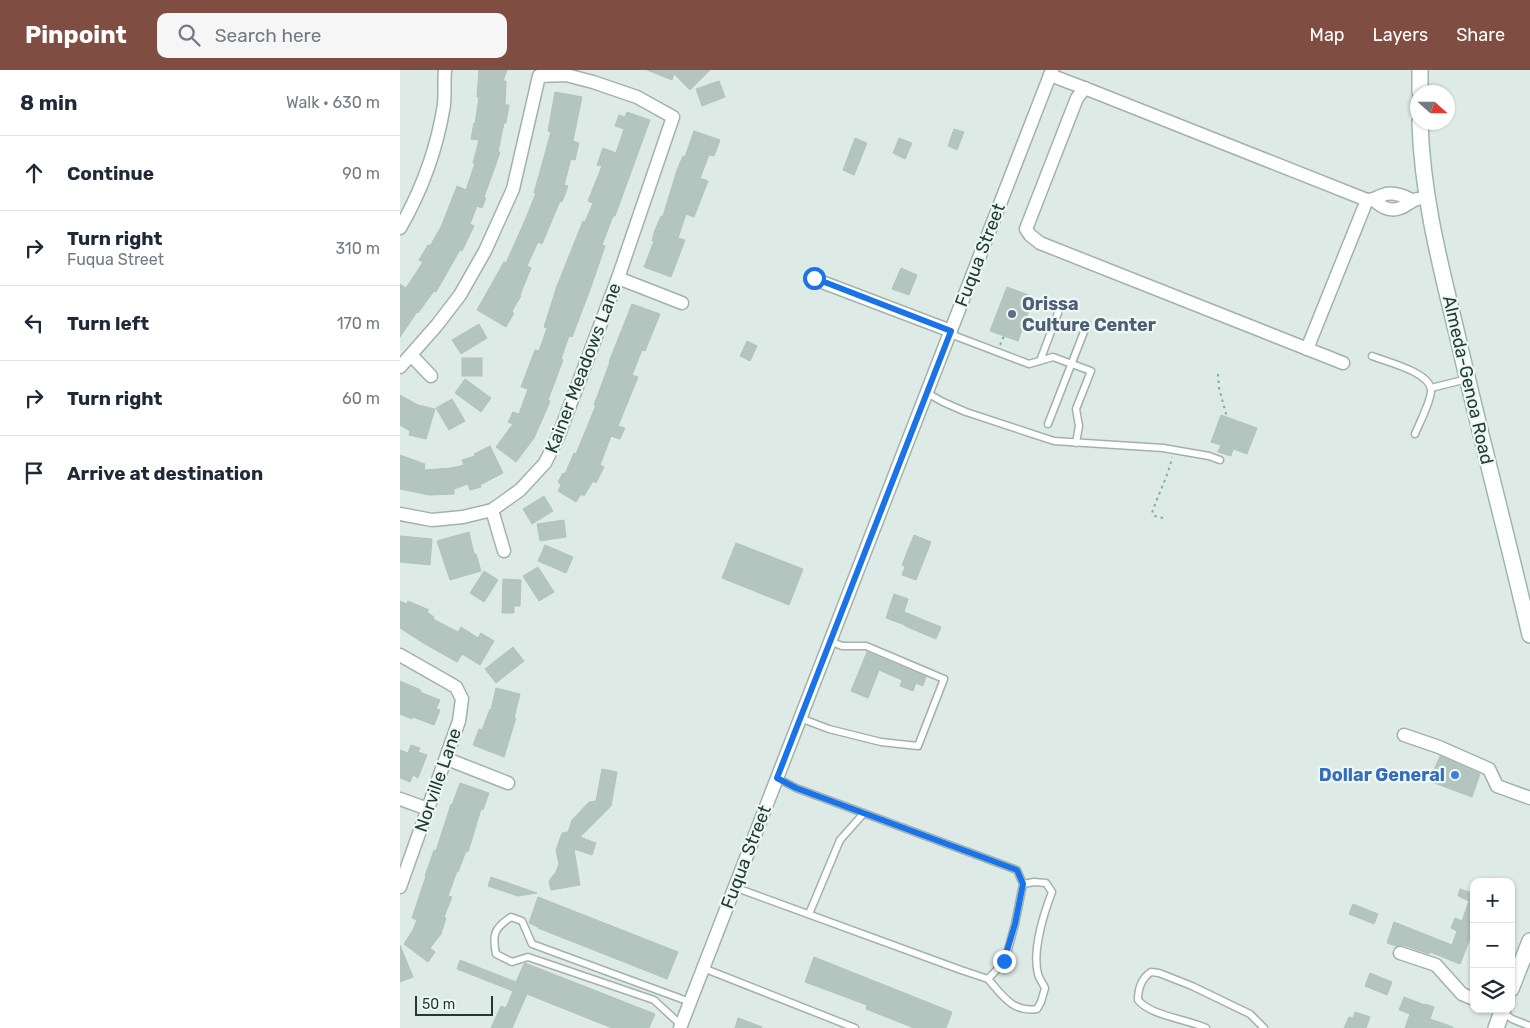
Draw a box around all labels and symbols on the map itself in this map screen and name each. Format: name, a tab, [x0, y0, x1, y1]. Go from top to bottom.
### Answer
north arrow	[1410, 85, 1455, 130]
street label: Fuqua Street	[950, 200, 1010, 310]
route start	[803, 267, 826, 290]
street label: Kainer Meadows Lane	[540, 280, 626, 456]
place label: Orissa Culture Center	[1022, 293, 1156, 336]
street label: Almeda-Genoa Road	[1438, 294, 1498, 466]
marker: Orissa Culture Center	[1006, 308, 1018, 320]
street label: Norville Lane	[410, 725, 466, 835]
place label: Dollar General	[1319, 764, 1445, 786]
marker: Dollar General	[1449, 769, 1461, 781]
street label: Fuqua Street	[716, 802, 776, 912]
route end	[993, 950, 1016, 973]
scale bar	[415, 993, 492, 1016]

